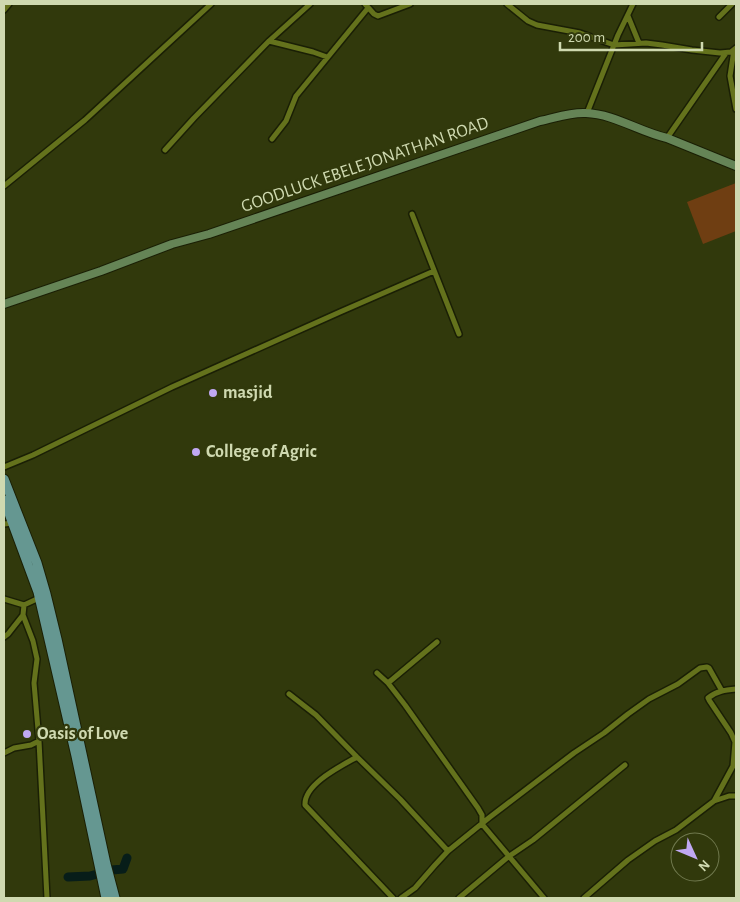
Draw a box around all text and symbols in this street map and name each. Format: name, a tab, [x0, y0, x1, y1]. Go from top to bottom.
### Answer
scale bar	[560, 20, 702, 52]
text: 200 m	[568, 30, 605, 45]
street label: GOODLUCK EBELE JONATHAN ROAD	[239, 114, 491, 216]
place label: masjid	[223, 384, 273, 402]
marker: masjid	[207, 387, 219, 399]
place label: College of Agric	[206, 443, 317, 461]
marker: College of Agric	[190, 446, 202, 458]
place label: Oasis of Love	[37, 725, 128, 743]
marker: Oasis of Love	[21, 728, 33, 740]
north arrow	[670, 832, 720, 882]
text: N	[695, 857, 712, 874]

